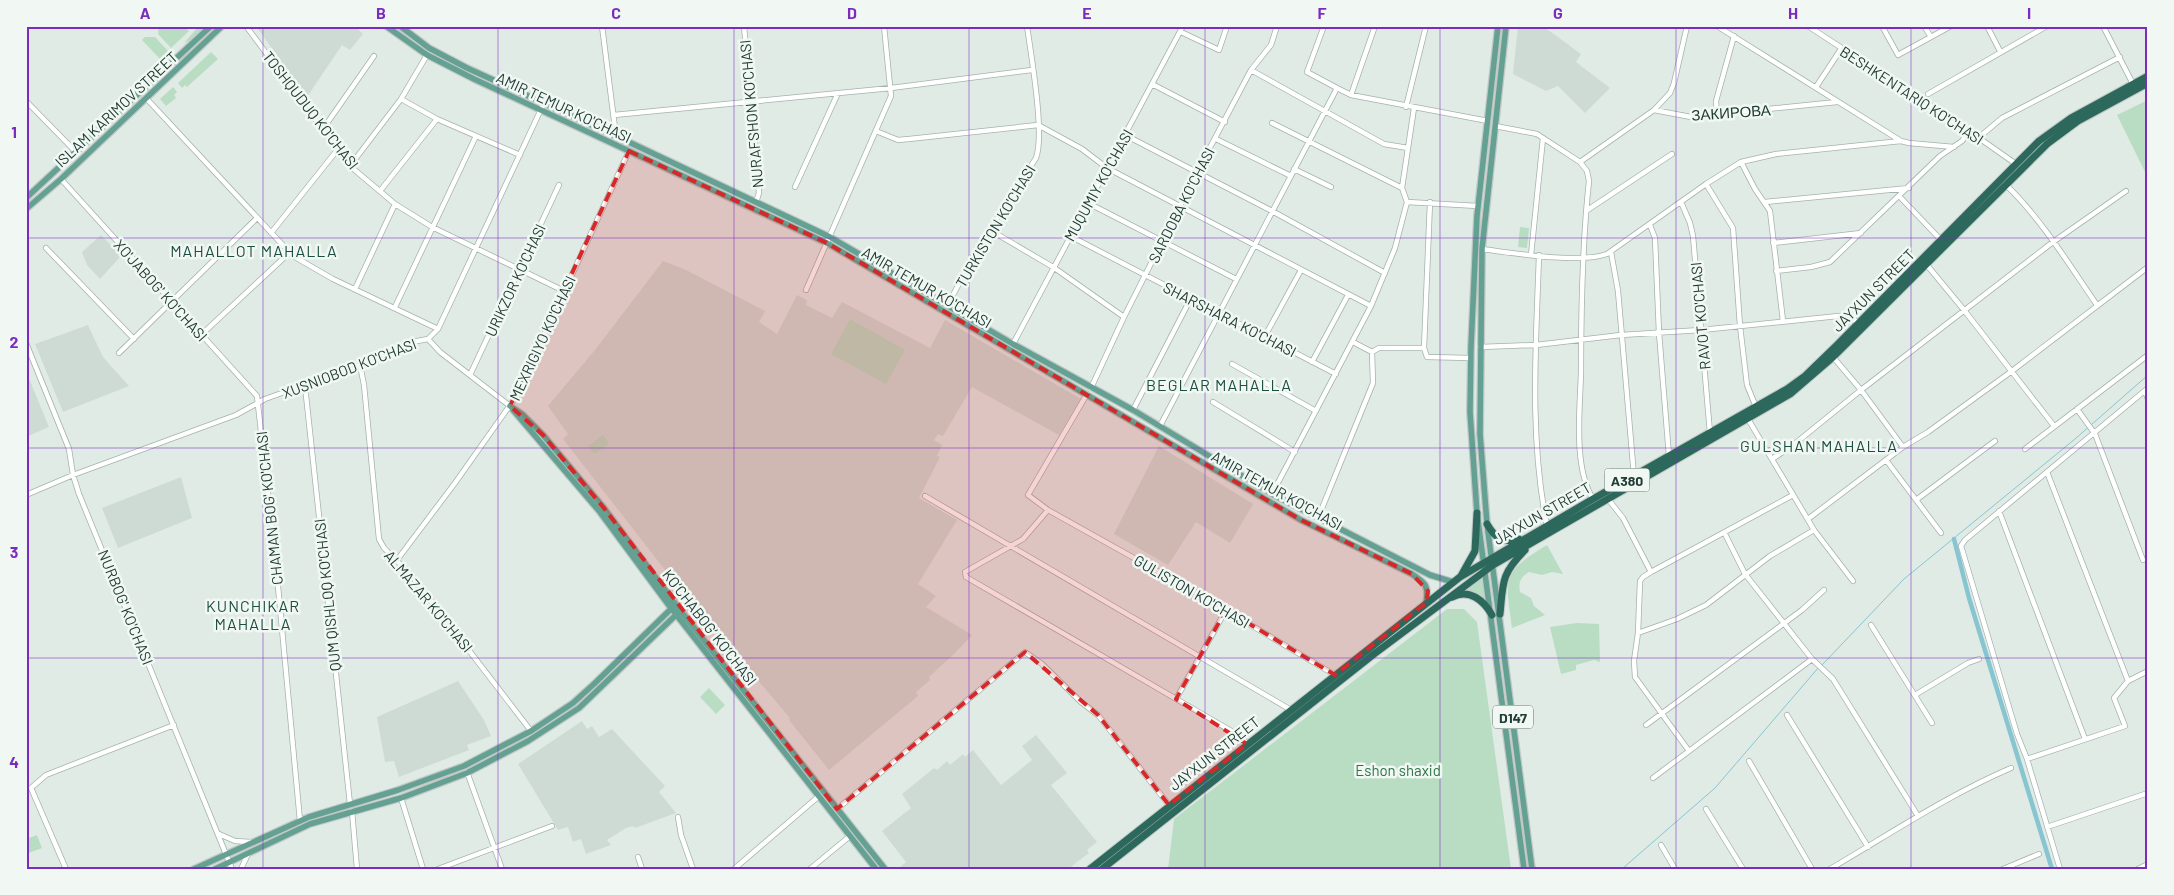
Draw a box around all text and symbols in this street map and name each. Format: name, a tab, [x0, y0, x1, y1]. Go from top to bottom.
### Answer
text: A	[140, 3, 151, 22]
text: B	[376, 3, 386, 22]
text: C	[611, 3, 621, 22]
text: D	[847, 3, 857, 22]
text: E	[1082, 3, 1092, 22]
text: F	[1318, 3, 1327, 22]
text: G	[1553, 3, 1563, 22]
text: H	[1788, 3, 1798, 22]
text: I	[2027, 3, 2031, 22]
street label: NURAFSHON KO'CHASI	[736, 39, 766, 189]
street label: BESHKENTARIQ KO'CHASI	[1837, 42, 1987, 148]
street label: TOSHQUDUQ KO'CHASI	[259, 47, 363, 173]
street label: ISLAM KARIMOV STREET	[51, 48, 181, 170]
street label: AMIR TEMUR KO'CHASI	[494, 68, 634, 146]
street label: ЗАКИРОВА	[1691, 100, 1771, 124]
text: 1	[11, 122, 17, 141]
street label: MUQUMIY KO'CHASI	[1060, 126, 1136, 244]
street label: SARDOBA KO'CHASI	[1144, 144, 1218, 266]
street label: TURKISTON KO'CHASI	[951, 161, 1039, 291]
street label: URIKZOR KO'CHASI	[481, 221, 549, 339]
street label: XO'JABOG' KO'CHASI	[111, 235, 211, 345]
district label: MAHALLOT MAHALLA	[170, 241, 338, 260]
street label: AMIR TEMUR KO'CHASI	[859, 243, 995, 331]
street label: JAYXUN STREET	[1828, 245, 1918, 335]
street label: RAVOT KO'CHASI	[1686, 261, 1714, 371]
street label: MEXRIGIYO KO'CHASI	[505, 273, 579, 403]
street label: SHARSHARA KO'CHASI	[1160, 278, 1300, 360]
text: 2	[10, 332, 19, 351]
street label: XUSNIOBOD KO'CHASI	[279, 334, 419, 402]
district label: BEGLAR MAHALLA	[1146, 375, 1292, 394]
street label: CHAMAN BOG' KO'CHASI	[252, 430, 286, 586]
district label: GULSHAN MAHALLA	[1740, 436, 1898, 455]
street label: AMIR TEMUR KO'CHASI	[1209, 447, 1345, 533]
road number: A380	[1604, 468, 1650, 492]
street label: JAYXUN STREET	[1490, 478, 1594, 548]
street label: QUM QISHLOQ KO'CHASI	[310, 518, 344, 672]
text: 3	[10, 542, 18, 561]
street label: ALMAZAR KO'CHASI	[381, 546, 477, 656]
street label: NURBOG' KO'CHASI	[95, 547, 157, 667]
street label: GULISTON KO'CHASI	[1131, 551, 1253, 631]
street label: KO‘CHABOG‘ KO‘CHASI	[659, 565, 761, 689]
district label: KUNCHIKAR MAHALLA	[206, 596, 300, 633]
road number: D147	[1493, 706, 1533, 729]
street label: JAYXUN STREET	[1165, 712, 1263, 794]
text: 4	[9, 752, 19, 771]
park label: Eshon shaxid	[1355, 761, 1441, 779]

